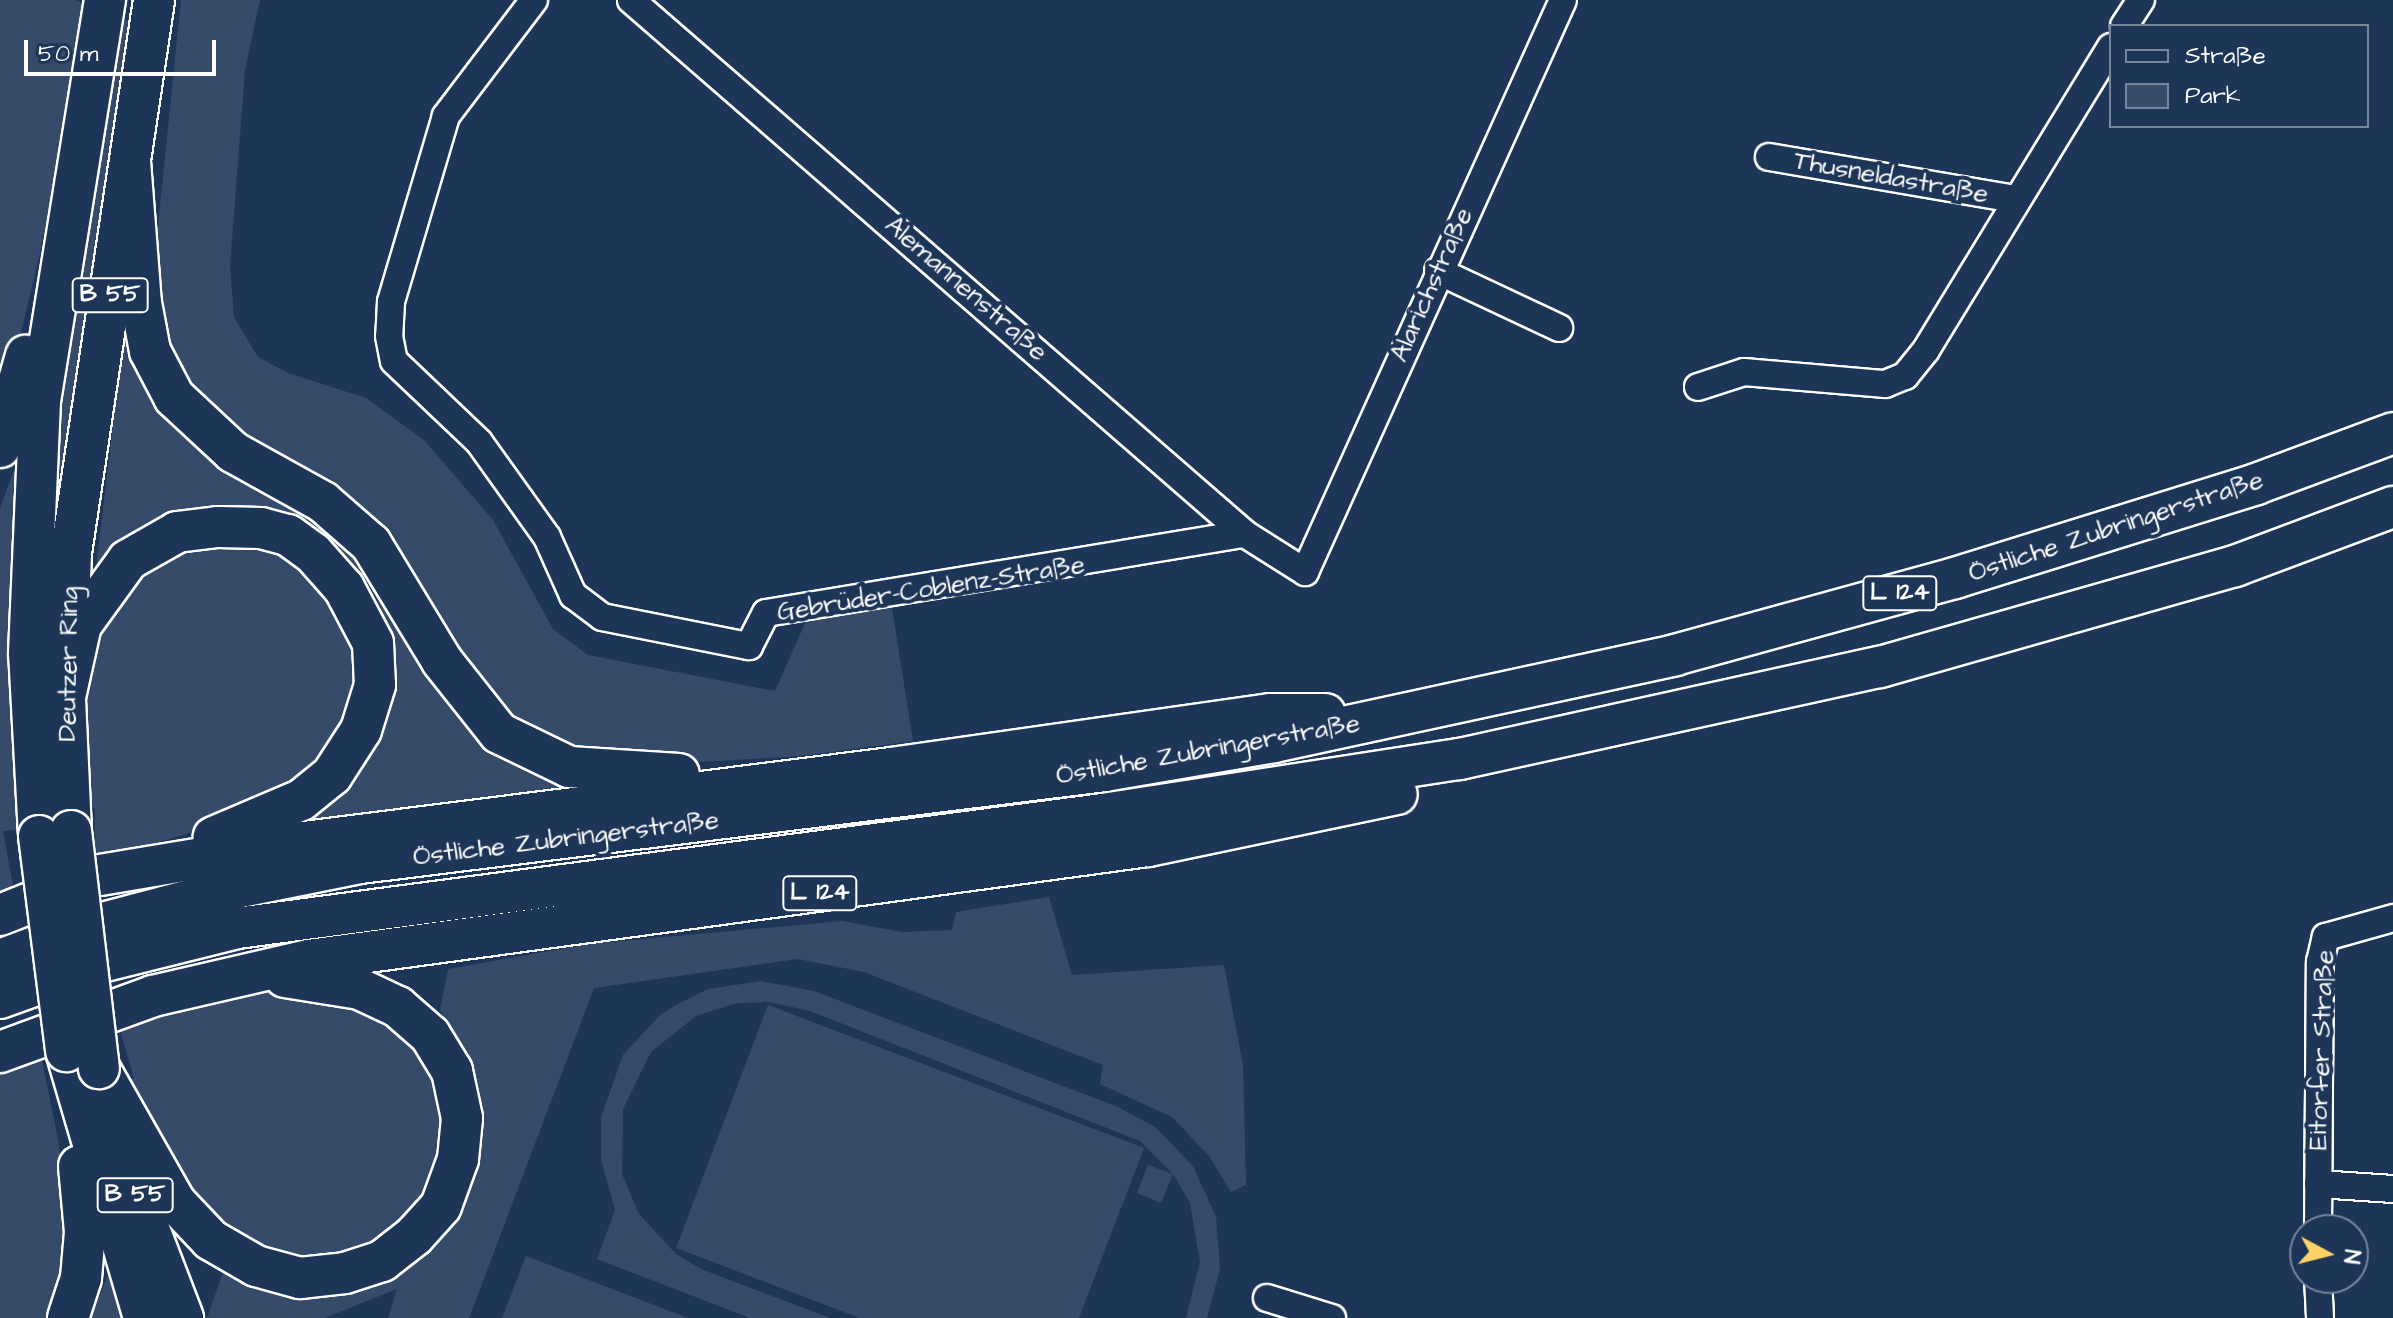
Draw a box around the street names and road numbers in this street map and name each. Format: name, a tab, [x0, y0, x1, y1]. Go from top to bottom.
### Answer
street label: Thusneldastraße	[1791, 146, 1991, 210]
street label: Alarichstraße	[1384, 203, 1480, 367]
street label: Alemannenstraße	[878, 210, 1054, 368]
road number: B 55	[70, 275, 150, 315]
street label: Östliche Zubringerstraße	[1965, 465, 2267, 589]
street label: Gebrüder-Coblenz-Straße	[775, 549, 1087, 629]
road number: L 124	[1862, 573, 1938, 613]
street label: Deutzer Ring	[52, 586, 86, 742]
street label: Östliche Zubringerstraße	[1054, 708, 1362, 792]
street label: Östliche Zubringerstraße	[411, 805, 721, 873]
road number: L 124	[782, 873, 858, 913]
street label: Eitorfer Straße	[2303, 949, 2341, 1151]
road number: B 55	[95, 1175, 175, 1215]

